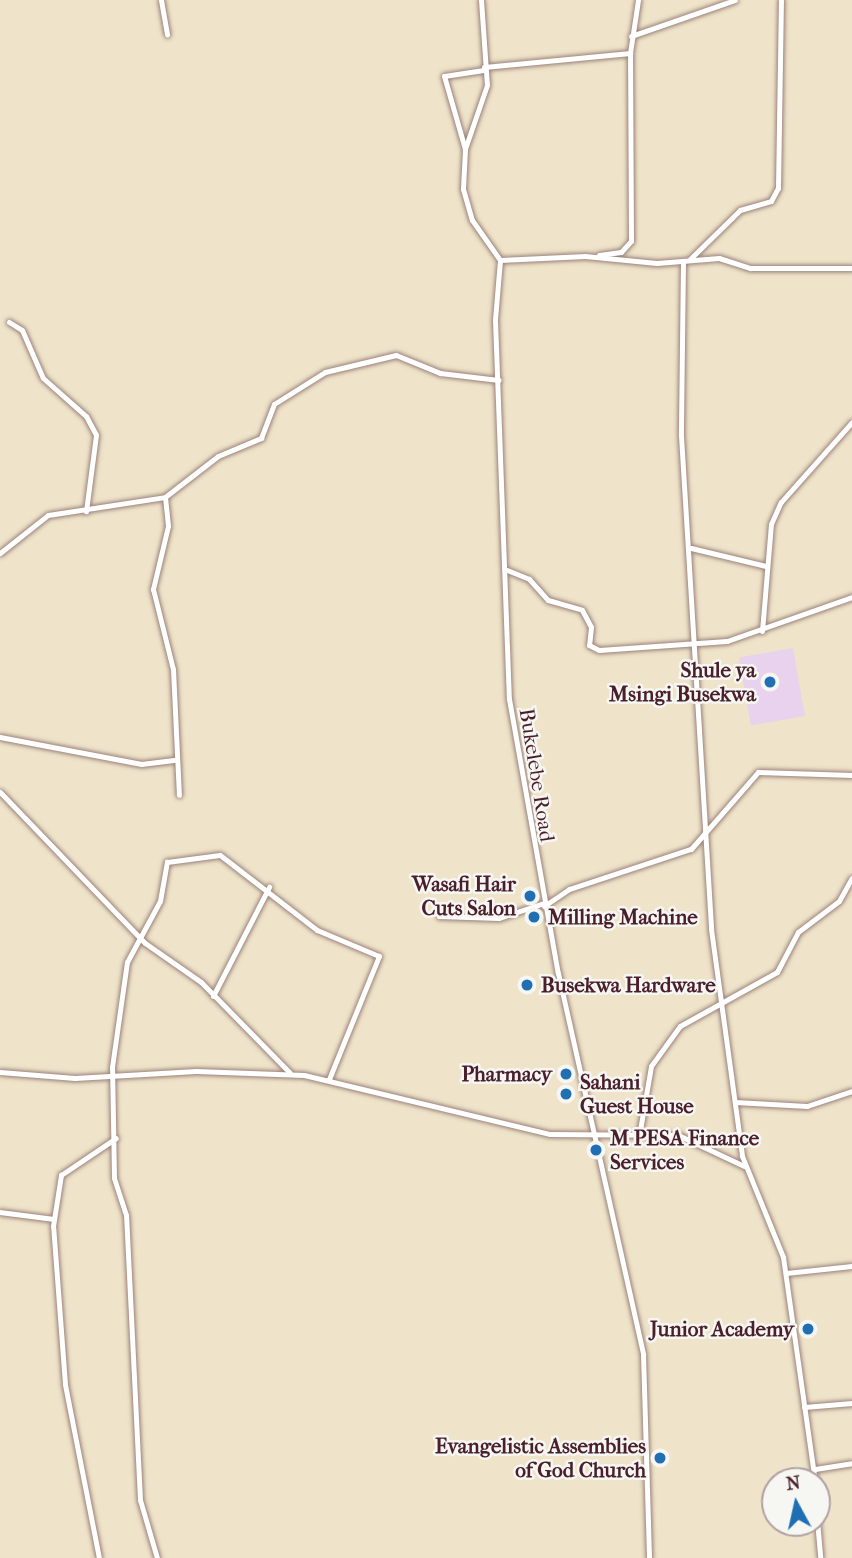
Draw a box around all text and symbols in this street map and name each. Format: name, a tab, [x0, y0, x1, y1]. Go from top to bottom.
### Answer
place label: Shule ya Msingi Busekwa	[609, 657, 756, 707]
marker: Shule ya Msingi Busekwa	[762, 674, 778, 690]
street label: Bukelebe Road	[514, 706, 560, 844]
place label: Wasafi Hair Cuts Salon	[412, 871, 516, 921]
marker: Wasafi Hair Cuts Salon	[522, 888, 538, 904]
place label: Milling Machine	[548, 904, 698, 930]
marker: Milling Machine	[526, 909, 542, 925]
place label: Busekwa Hardware	[541, 972, 716, 998]
marker: Busekwa Hardware	[519, 977, 535, 993]
place label: Pharmacy	[461, 1061, 552, 1087]
marker: Pharmacy	[558, 1066, 574, 1082]
place label: Sahani Guest House	[580, 1069, 694, 1119]
marker: Sahani Guest House	[558, 1086, 574, 1102]
place label: M PESA Finance Services	[610, 1125, 759, 1175]
marker: M PESA Finance Services	[588, 1142, 604, 1158]
place label: Junior Academy	[650, 1316, 794, 1342]
marker: Junior Academy	[800, 1321, 816, 1337]
place label: Evangelistic Assemblies of God Church	[435, 1433, 646, 1483]
marker: Evangelistic Assemblies of God Church	[652, 1450, 668, 1466]
north arrow	[761, 1467, 831, 1537]
text: N	[785, 1471, 802, 1495]

